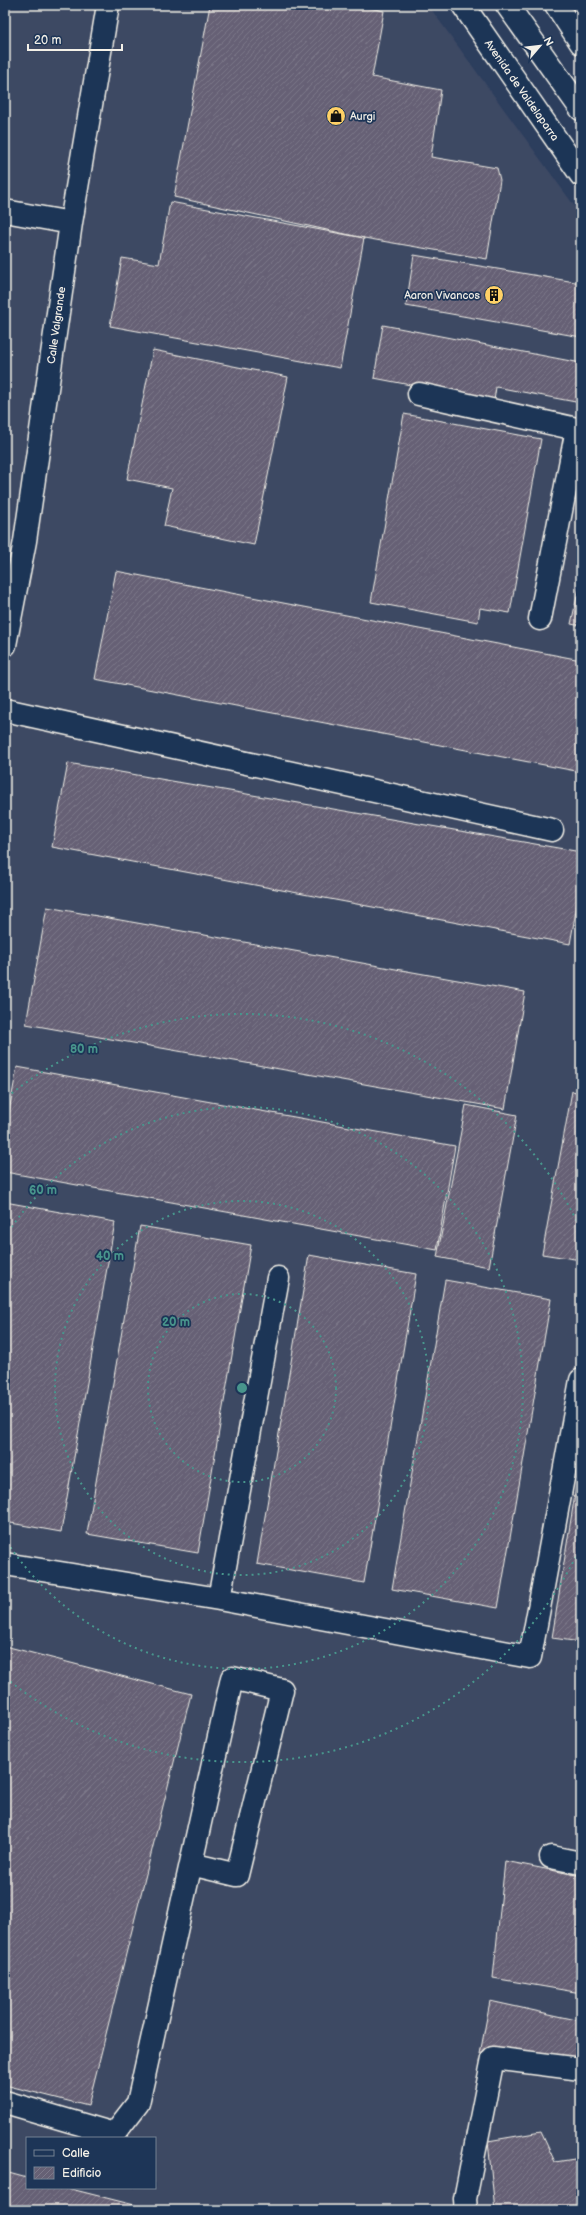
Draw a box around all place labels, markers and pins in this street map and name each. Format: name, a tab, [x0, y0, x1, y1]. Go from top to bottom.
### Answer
shop icon: Aurgi	[325, 105, 347, 127]
place label: Aurgi	[350, 110, 375, 123]
building icon: Aaron Vivancos	[483, 284, 505, 306]
place label: Aaron Vivancos	[404, 289, 481, 302]
centre of rings	[235, 1381, 249, 1395]

